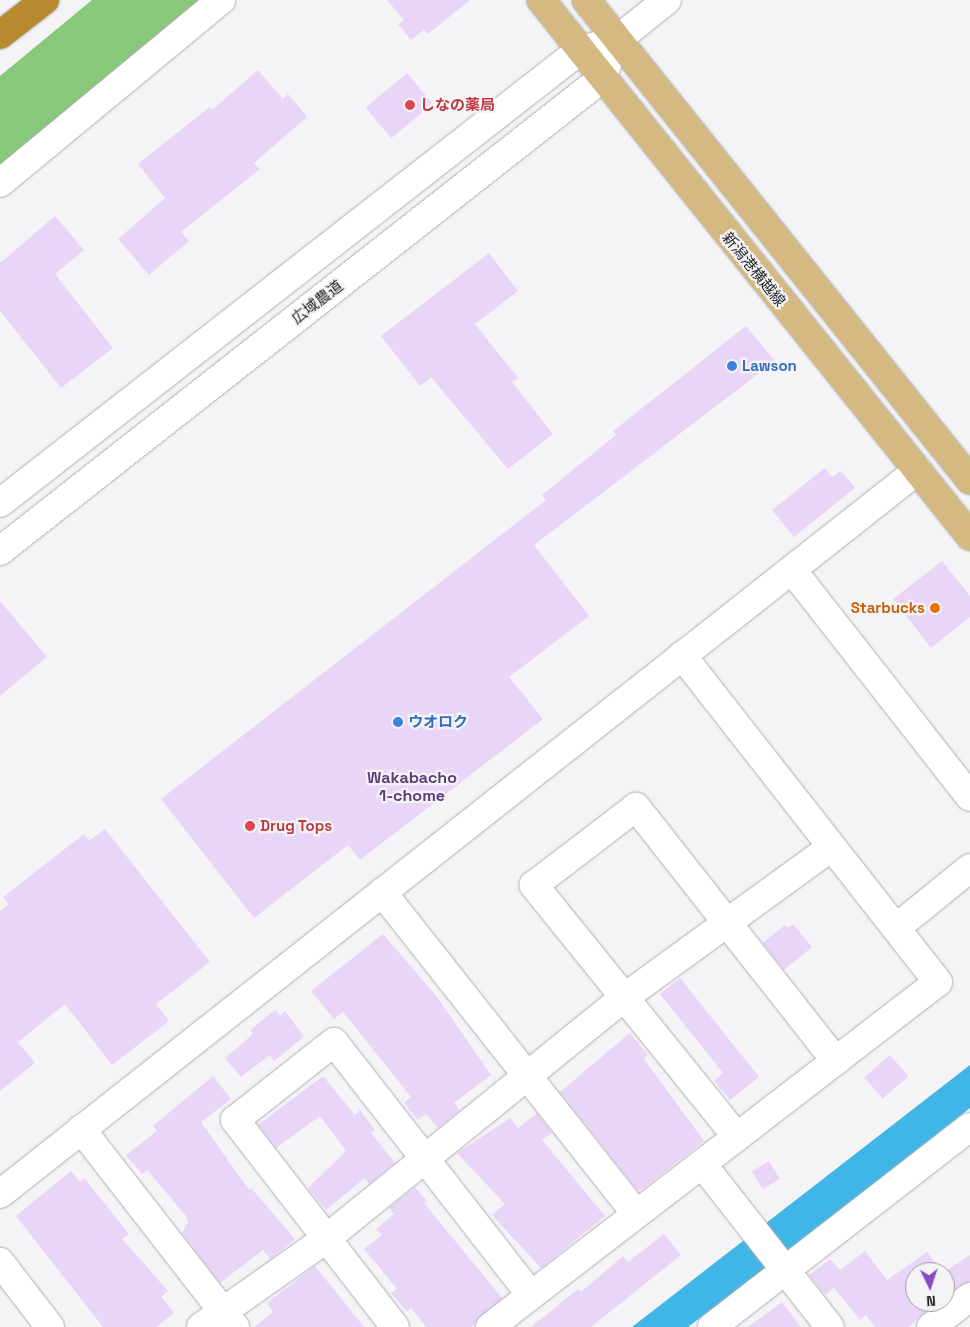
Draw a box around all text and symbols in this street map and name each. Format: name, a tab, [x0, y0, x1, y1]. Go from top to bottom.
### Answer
place label: しなの薬局	[420, 96, 495, 114]
marker: しなの薬局	[404, 99, 416, 111]
street label: 新潟港横越線	[719, 228, 789, 310]
street label: 広域農道	[288, 276, 346, 328]
place label: Lawson	[742, 357, 797, 375]
marker: Lawson	[726, 360, 738, 372]
place label: Starbucks	[851, 599, 925, 617]
marker: Starbucks	[929, 602, 941, 614]
place label: ウオロク	[408, 713, 468, 731]
marker: ウオロク	[392, 716, 404, 728]
district label: Wakabacho 1-chome	[367, 768, 457, 806]
place label: Drug Tops	[260, 817, 333, 835]
marker: Drug Tops	[244, 820, 256, 832]
north arrow	[905, 1262, 955, 1312]
text: N	[926, 1292, 936, 1310]

